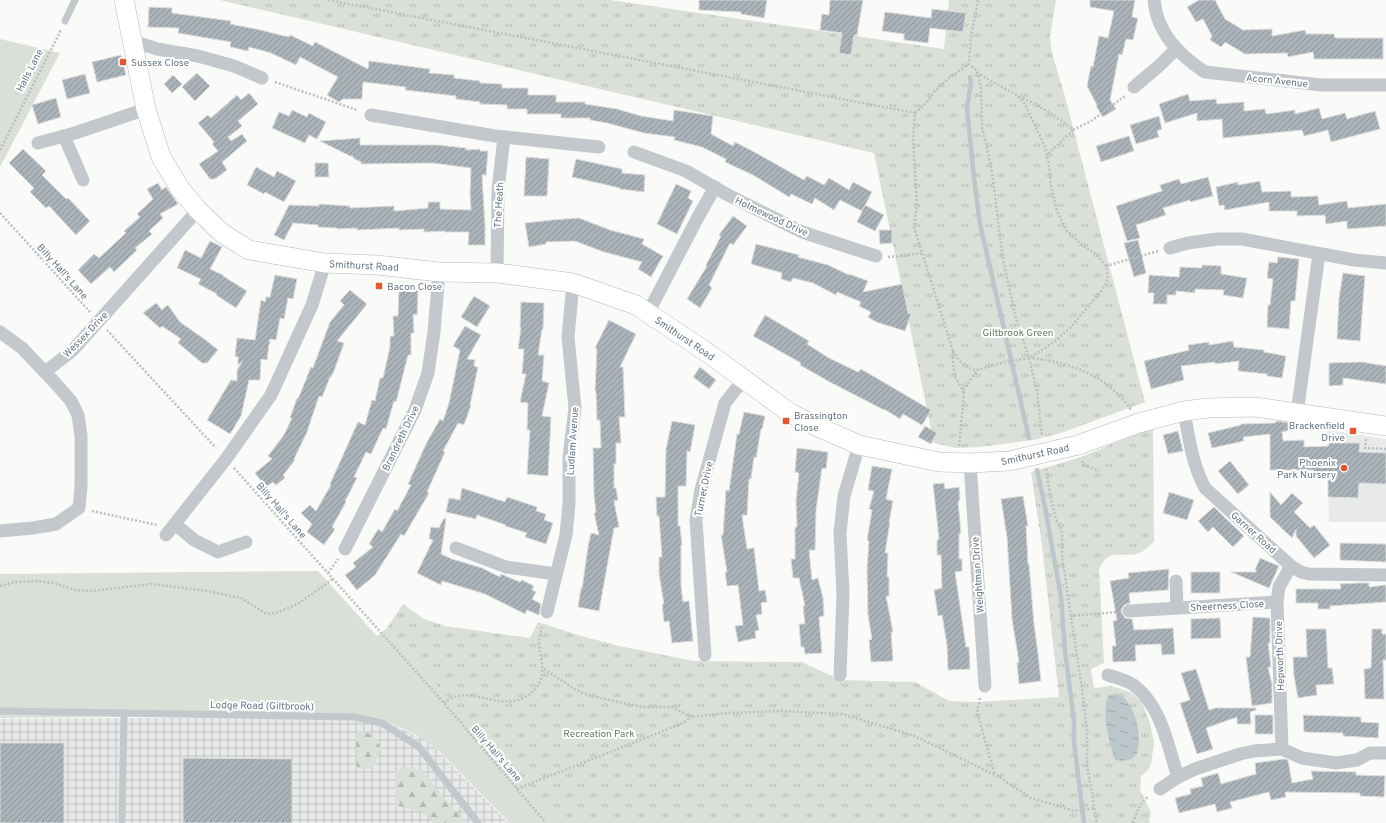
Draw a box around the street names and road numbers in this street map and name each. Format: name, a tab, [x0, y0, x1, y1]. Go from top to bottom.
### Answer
street label: Halls Lane	[14, 47, 47, 94]
street label: Acorn Avenue	[1245, 72, 1308, 91]
street label: The Heath	[492, 182, 507, 228]
street label: Holmewood Drive	[733, 195, 810, 240]
street label: Billy Hall's Lane	[33, 241, 90, 303]
street label: Smithurst Road	[329, 258, 399, 275]
street label: Wessex Drive	[61, 309, 111, 361]
street label: Smithurst Road	[652, 314, 717, 364]
street label: Brandreth Drive	[380, 404, 423, 474]
street label: Ludlam Avenue	[565, 406, 582, 476]
street label: Smithurst Road	[1000, 442, 1071, 469]
street label: Turner Drive	[692, 460, 717, 518]
street label: Billy Hall's Lane	[253, 480, 309, 542]
street label: Garner Road	[1228, 509, 1278, 557]
street label: Weightman Drive	[969, 536, 988, 613]
street label: Sheerness Close	[1190, 598, 1264, 615]
street label: Hepworth Drive	[1273, 621, 1288, 691]
street label: Lodge Road (Giltbrook)	[210, 699, 314, 714]
street label: Billy Hall's Lane	[468, 723, 524, 785]

